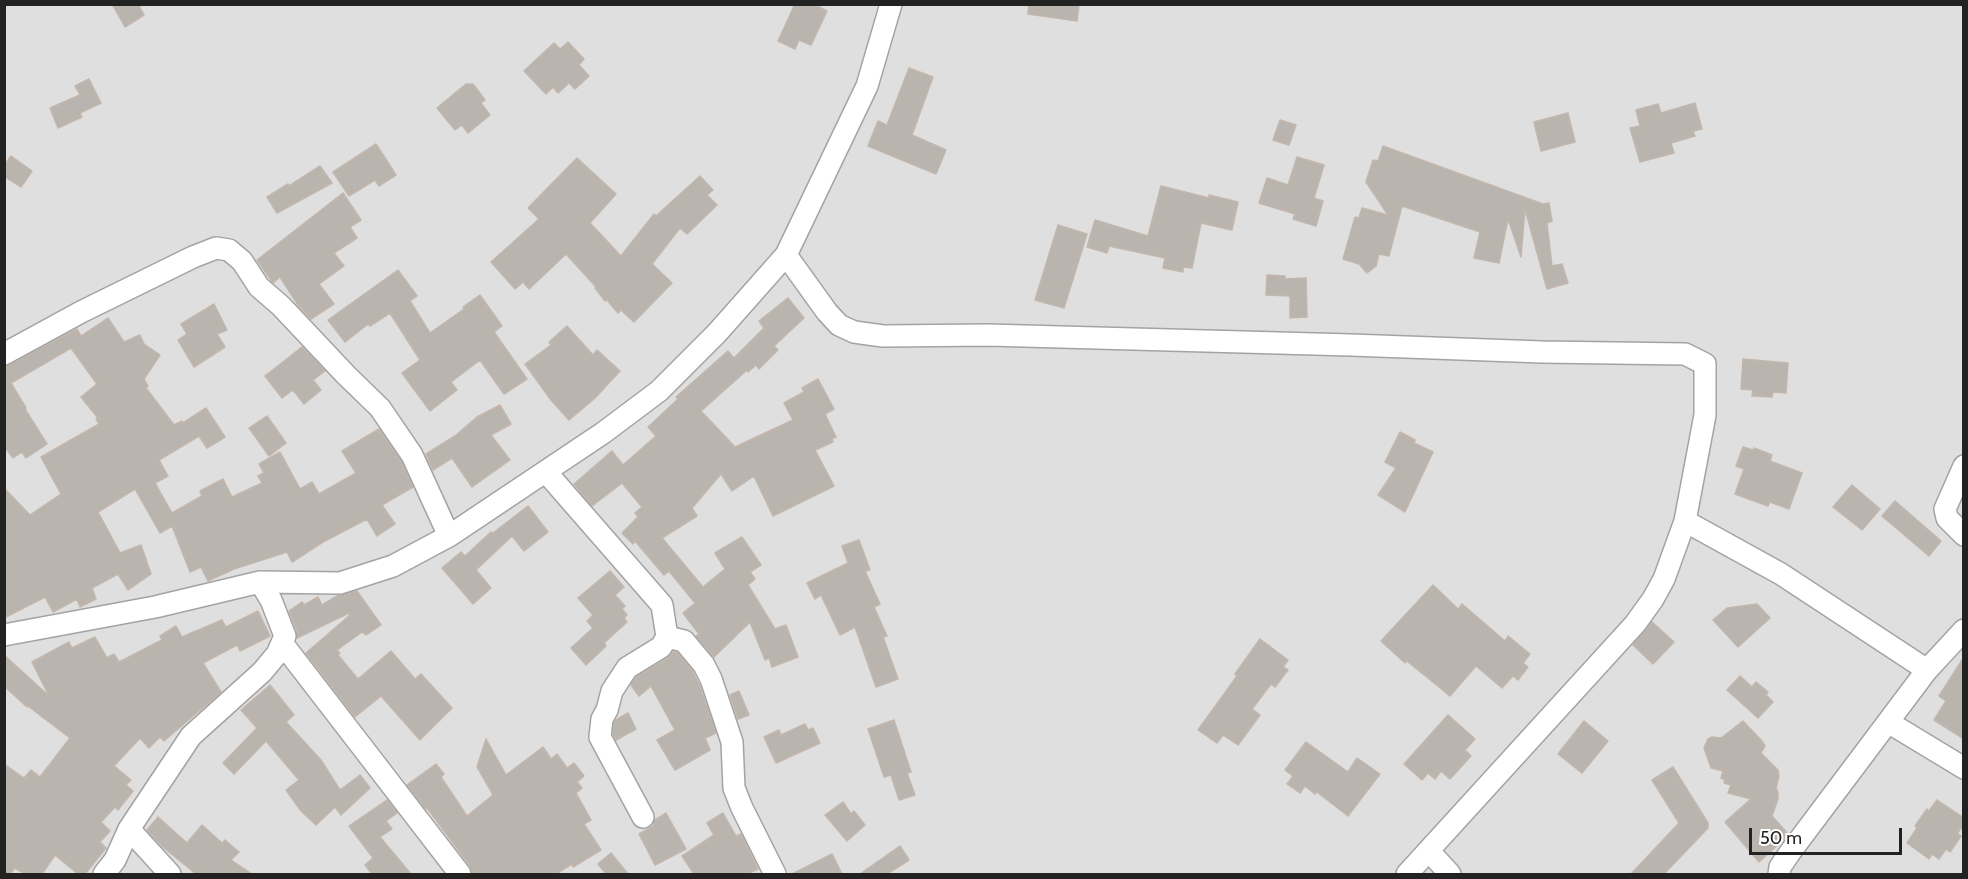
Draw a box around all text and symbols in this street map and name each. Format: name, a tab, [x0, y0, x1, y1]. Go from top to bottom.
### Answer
scale bar	[1752, 816, 1905, 854]
text: 50 m	[1760, 827, 1802, 849]

